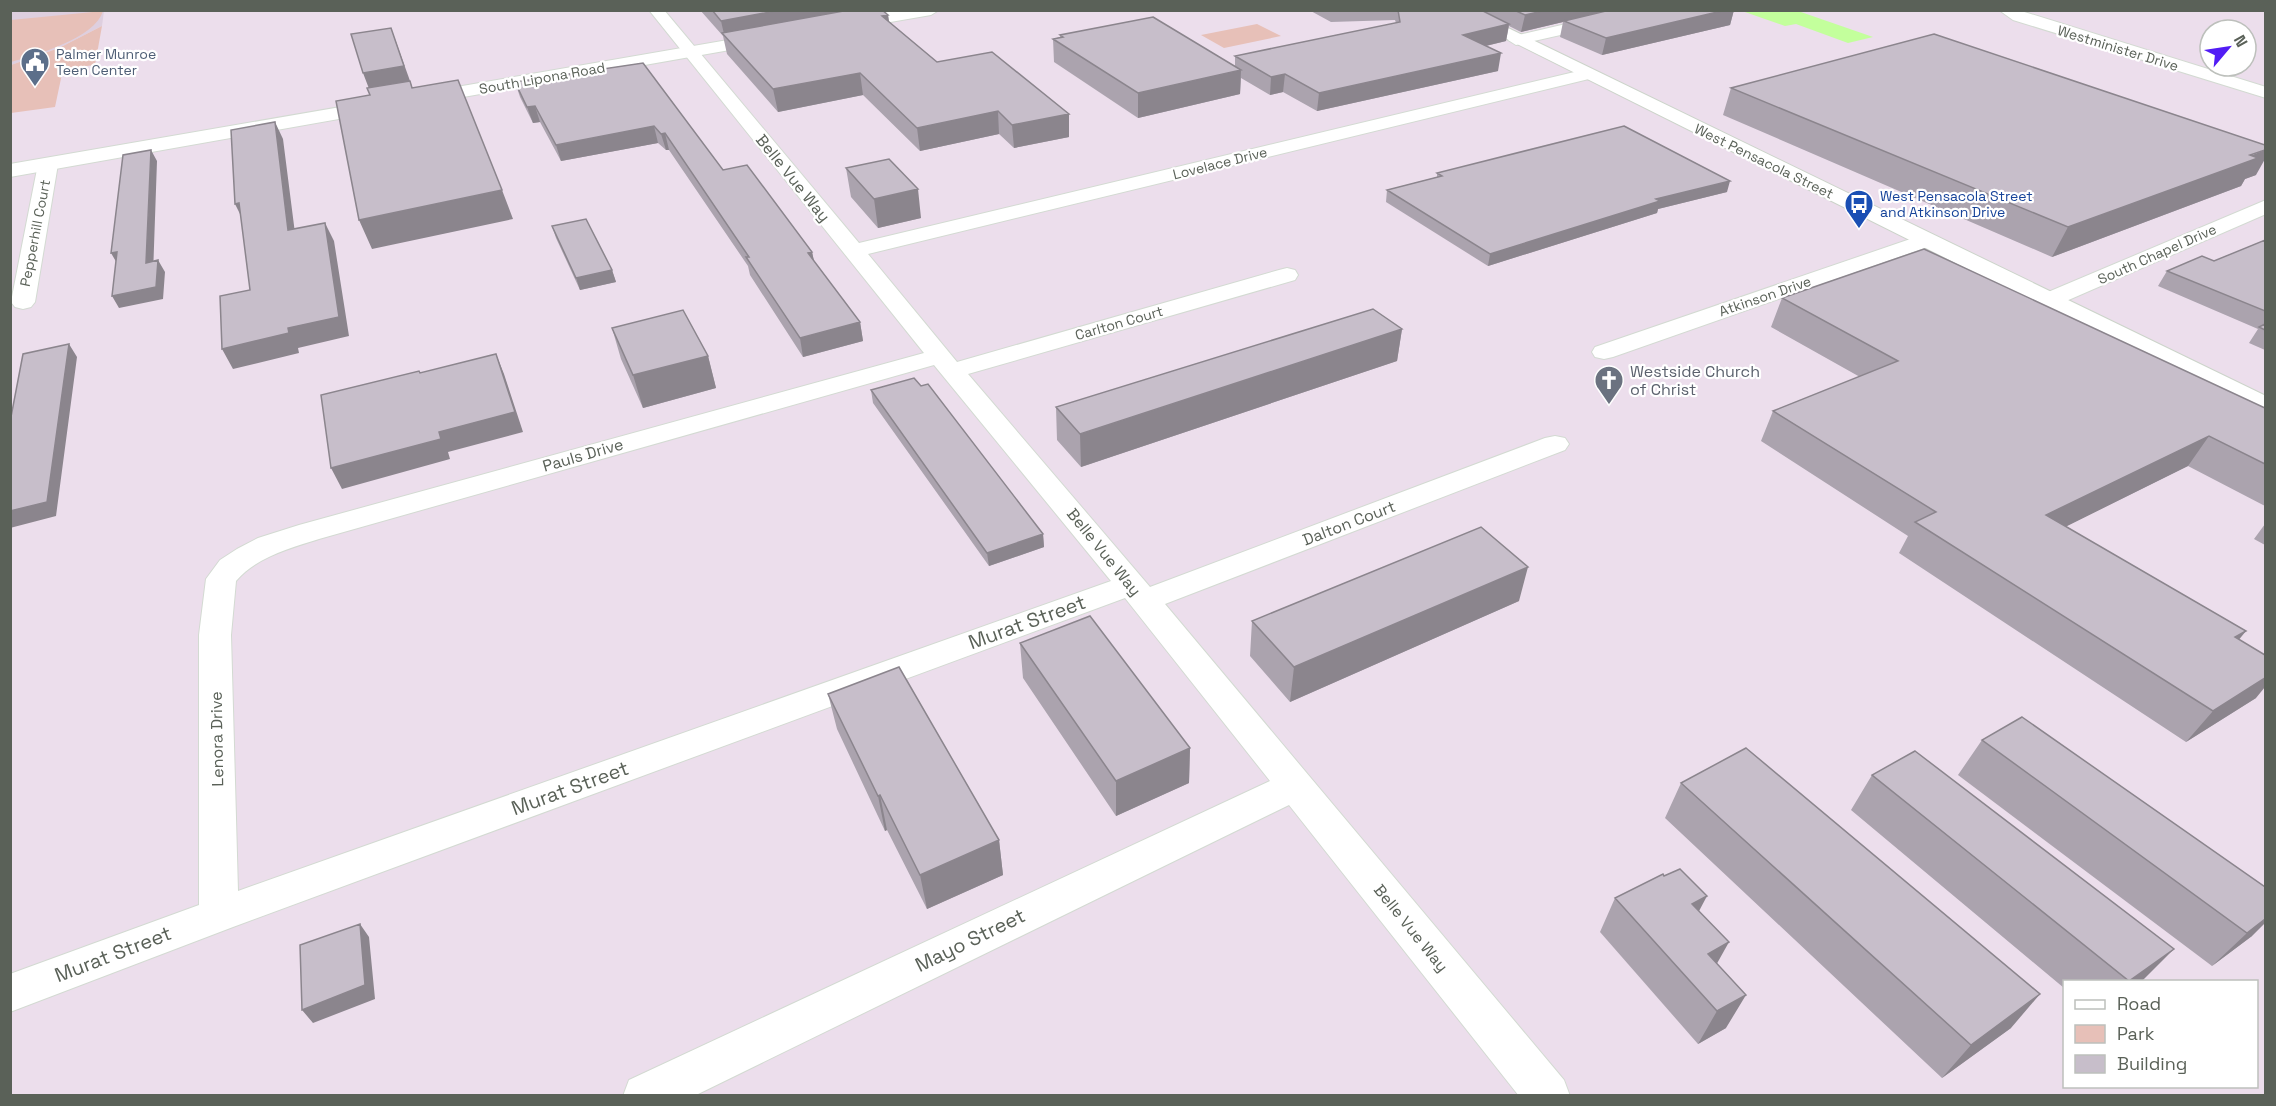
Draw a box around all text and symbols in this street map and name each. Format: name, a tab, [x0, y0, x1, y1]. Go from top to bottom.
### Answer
north arrow	[2198, 18, 2258, 78]
street label: Westminister Drive	[2055, 21, 2181, 75]
text: N	[2229, 31, 2252, 51]
place label: Palmer Munroe Teen Center	[56, 45, 156, 79]
public building icon: Palmer Munroe Teen Center	[19, 46, 51, 88]
street label: South Lipona Road	[478, 58, 606, 98]
street label: West Pensacola Street	[1691, 119, 1837, 203]
street label: Belle Vue Way	[751, 130, 835, 226]
street label: Lovelace Drive	[1171, 143, 1269, 183]
street label: Pepperhill Court	[16, 178, 54, 288]
place label: West Pensacola Street and Atkinson Drive	[1880, 187, 2033, 221]
bus stop icon: West Pensacola Street and Atkinson Drive	[1843, 188, 1875, 230]
street label: South Chapel Drive	[2095, 220, 2219, 288]
street label: Atkinson Drive	[1717, 272, 1813, 320]
street label: Carlton Court	[1073, 302, 1165, 344]
place label: Westside Church of Christ	[1630, 361, 1760, 400]
church icon: Westside Church of Christ	[1593, 364, 1625, 406]
street label: Pauls Drive	[540, 433, 626, 477]
street label: Dalton Court	[1300, 496, 1398, 550]
street label: Belle Vue Way	[1062, 504, 1146, 600]
street label: Murat Street	[965, 589, 1089, 655]
street label: Lenora Drive	[206, 691, 228, 787]
street label: Murat Street	[508, 755, 632, 821]
street label: Belle Vue Way	[1369, 880, 1453, 976]
street label: Mayo Street	[911, 902, 1029, 978]
street label: Murat Street	[51, 920, 175, 988]
legend	[2063, 980, 2258, 1088]
text: Road	[2117, 992, 2161, 1015]
text: Park	[2117, 1022, 2155, 1045]
text: Building	[2117, 1052, 2187, 1075]

